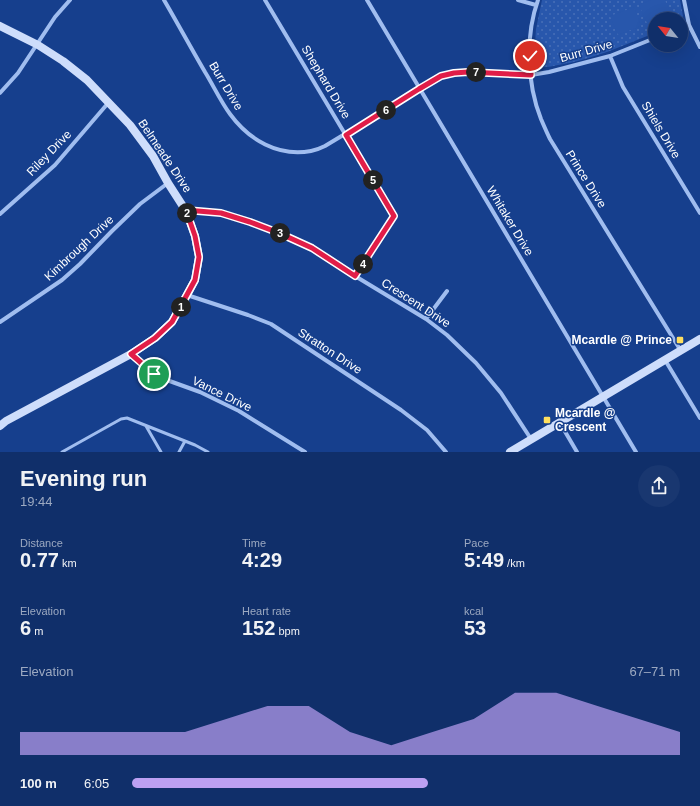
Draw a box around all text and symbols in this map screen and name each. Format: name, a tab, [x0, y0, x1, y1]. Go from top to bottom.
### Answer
north arrow	[648, 12, 688, 52]
map controls	[648, 12, 688, 52]
street label: Burr Drive	[558, 37, 614, 65]
pin	[513, 39, 547, 73]
street label: Shephard Drive	[299, 43, 354, 122]
icon: check	[519, 45, 541, 67]
street label: Burr Drive	[206, 59, 246, 113]
pin: 7	[466, 62, 486, 82]
text: 7	[473, 66, 479, 78]
street label: Shiels Drive	[639, 99, 684, 161]
pin: 6	[376, 100, 396, 120]
text: 6	[383, 104, 389, 116]
street label: Belmeade Drive	[135, 117, 195, 196]
street label: Riley Drive	[24, 127, 74, 179]
street label: Prince Drive	[563, 148, 609, 211]
pin: 5	[363, 170, 383, 190]
text: 5	[370, 174, 376, 186]
street label: Whitaker Drive	[484, 184, 536, 259]
pin: 2	[177, 203, 197, 223]
text: 2	[184, 207, 190, 219]
street label: Kimbrough Drive	[42, 212, 117, 284]
pin: 3	[270, 223, 290, 243]
text: 3	[277, 227, 283, 239]
pin: 4	[353, 254, 373, 274]
text: 4	[360, 258, 366, 270]
street label: Crescent Drive	[379, 276, 453, 331]
pin: 1	[171, 297, 191, 317]
text: 1	[178, 301, 184, 313]
street label: Stratton Drive	[295, 325, 365, 377]
place label: Mcardle @ Prince	[572, 333, 672, 347]
marker: Mcardle @ Prince	[675, 335, 685, 345]
pin	[137, 357, 171, 391]
icon: arrive	[143, 363, 165, 385]
street label: Vance Drive	[190, 374, 254, 415]
place label: Mcardle @ Crescent	[555, 406, 615, 434]
marker: Mcardle @ Crescent	[542, 415, 552, 425]
button: share	[638, 465, 680, 507]
text: Evening run	[20, 466, 147, 491]
text: 19:44	[20, 494, 53, 509]
text: Distance	[20, 537, 63, 549]
text: Time	[242, 537, 266, 549]
text: Pace	[464, 537, 489, 549]
text: 0.77	[20, 549, 59, 571]
text: 4:29	[242, 549, 282, 571]
text: 5:49	[464, 549, 504, 571]
text: km	[59, 557, 77, 569]
text: /km	[504, 557, 525, 569]
text: Elevation	[20, 605, 65, 617]
text: Heart rate	[242, 605, 291, 617]
text: kcal	[464, 605, 484, 617]
text: 6	[20, 617, 31, 639]
text: 152	[242, 617, 275, 639]
text: 53	[464, 617, 486, 639]
text: m	[31, 625, 43, 637]
text: bpm	[275, 625, 300, 637]
text: Elevation	[20, 664, 73, 679]
text: 67–71 m	[629, 664, 680, 679]
text: 100 m	[20, 776, 57, 791]
text: 6:05	[84, 776, 109, 791]

